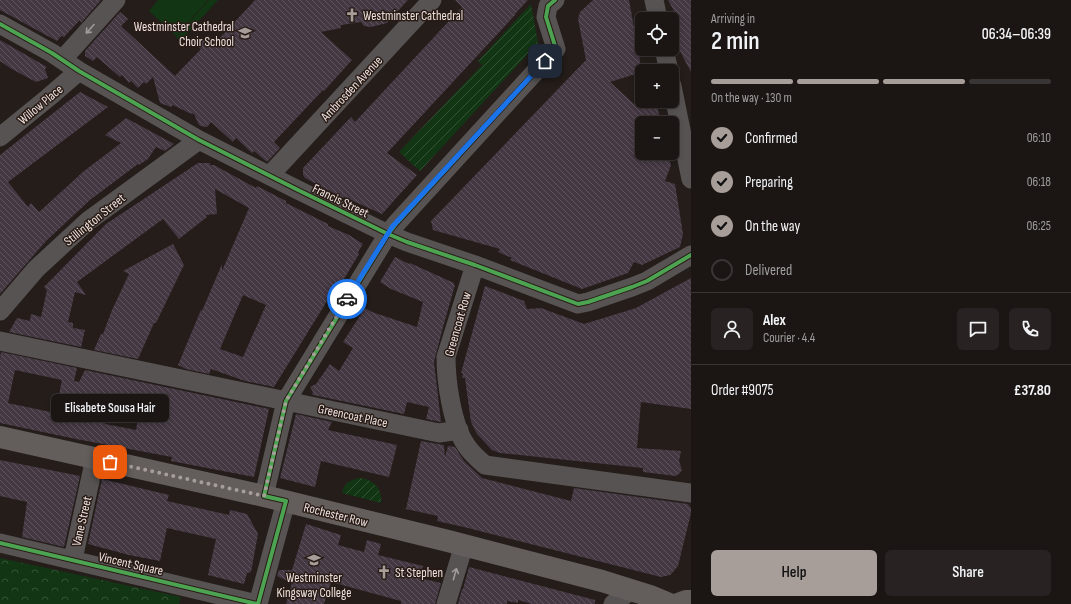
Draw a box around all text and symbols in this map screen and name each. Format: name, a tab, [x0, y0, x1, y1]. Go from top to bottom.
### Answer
church icon: Westminster Cathedral	[344, 7, 360, 23]
place label: Westminster Cathedral	[363, 8, 463, 24]
text: Arriving in	[711, 11, 755, 27]
map controls	[635, 12, 679, 160]
button: locate	[635, 12, 679, 56]
place label: Westminster Cathedral Choir School	[134, 19, 234, 50]
one-way arrow	[85, 24, 95, 34]
school or university icon: Westminster Cathedral Choir School	[237, 25, 253, 41]
text: 06:34–06:39	[982, 25, 1051, 44]
text: 2 min	[711, 26, 760, 57]
pin	[528, 44, 562, 78]
icon: home	[534, 50, 556, 72]
street label: Ambrosden Avenue	[317, 53, 386, 125]
button: +	[635, 64, 679, 108]
street label: Willow Place	[15, 81, 66, 128]
text: On the way · 130 m	[711, 90, 792, 106]
button: −	[635, 116, 679, 160]
icon: check	[711, 127, 733, 149]
text: Confirmed	[745, 129, 798, 148]
text: 06:10	[1027, 130, 1051, 146]
icon: check	[711, 171, 733, 193]
text: Preparing	[745, 173, 793, 192]
text: 06:18	[1027, 174, 1051, 190]
street label: Francis Street	[310, 180, 371, 221]
street label: Stillington Street	[61, 190, 129, 249]
icon: check	[711, 215, 733, 237]
text: On the way	[745, 217, 800, 236]
text: 06:25	[1026, 218, 1051, 234]
text: Delivered	[745, 261, 792, 280]
courier	[327, 279, 367, 319]
icon: car	[336, 288, 358, 310]
street label: Greencoat Row	[441, 290, 475, 358]
button: person	[711, 308, 753, 350]
button: chat	[957, 308, 999, 350]
button: phone	[1009, 308, 1051, 350]
text: Alex	[763, 311, 786, 330]
text: Courier · 4.4	[763, 330, 815, 346]
text: Order #9075	[711, 381, 774, 400]
text: £37.80	[1014, 381, 1051, 400]
callout: Elisabete Sousa Hair	[51, 394, 169, 422]
text: Elisabete Sousa Hair	[65, 400, 155, 416]
street label: Greencoat Place	[316, 401, 389, 431]
pin	[93, 445, 127, 479]
icon: bag	[99, 451, 121, 473]
street label: Vane Street	[68, 495, 95, 548]
street label: Rochester Row	[302, 499, 370, 531]
street label: Vincent Square	[97, 549, 165, 579]
button: Help	[711, 550, 877, 596]
button: Share	[885, 550, 1051, 596]
school or university icon: Westminster Kingsway College	[306, 552, 322, 568]
church icon: St Stephen	[376, 564, 392, 580]
place label: St Stephen	[395, 565, 443, 581]
one-way arrow	[452, 568, 459, 581]
place label: Westminster Kingsway College	[277, 570, 351, 601]

